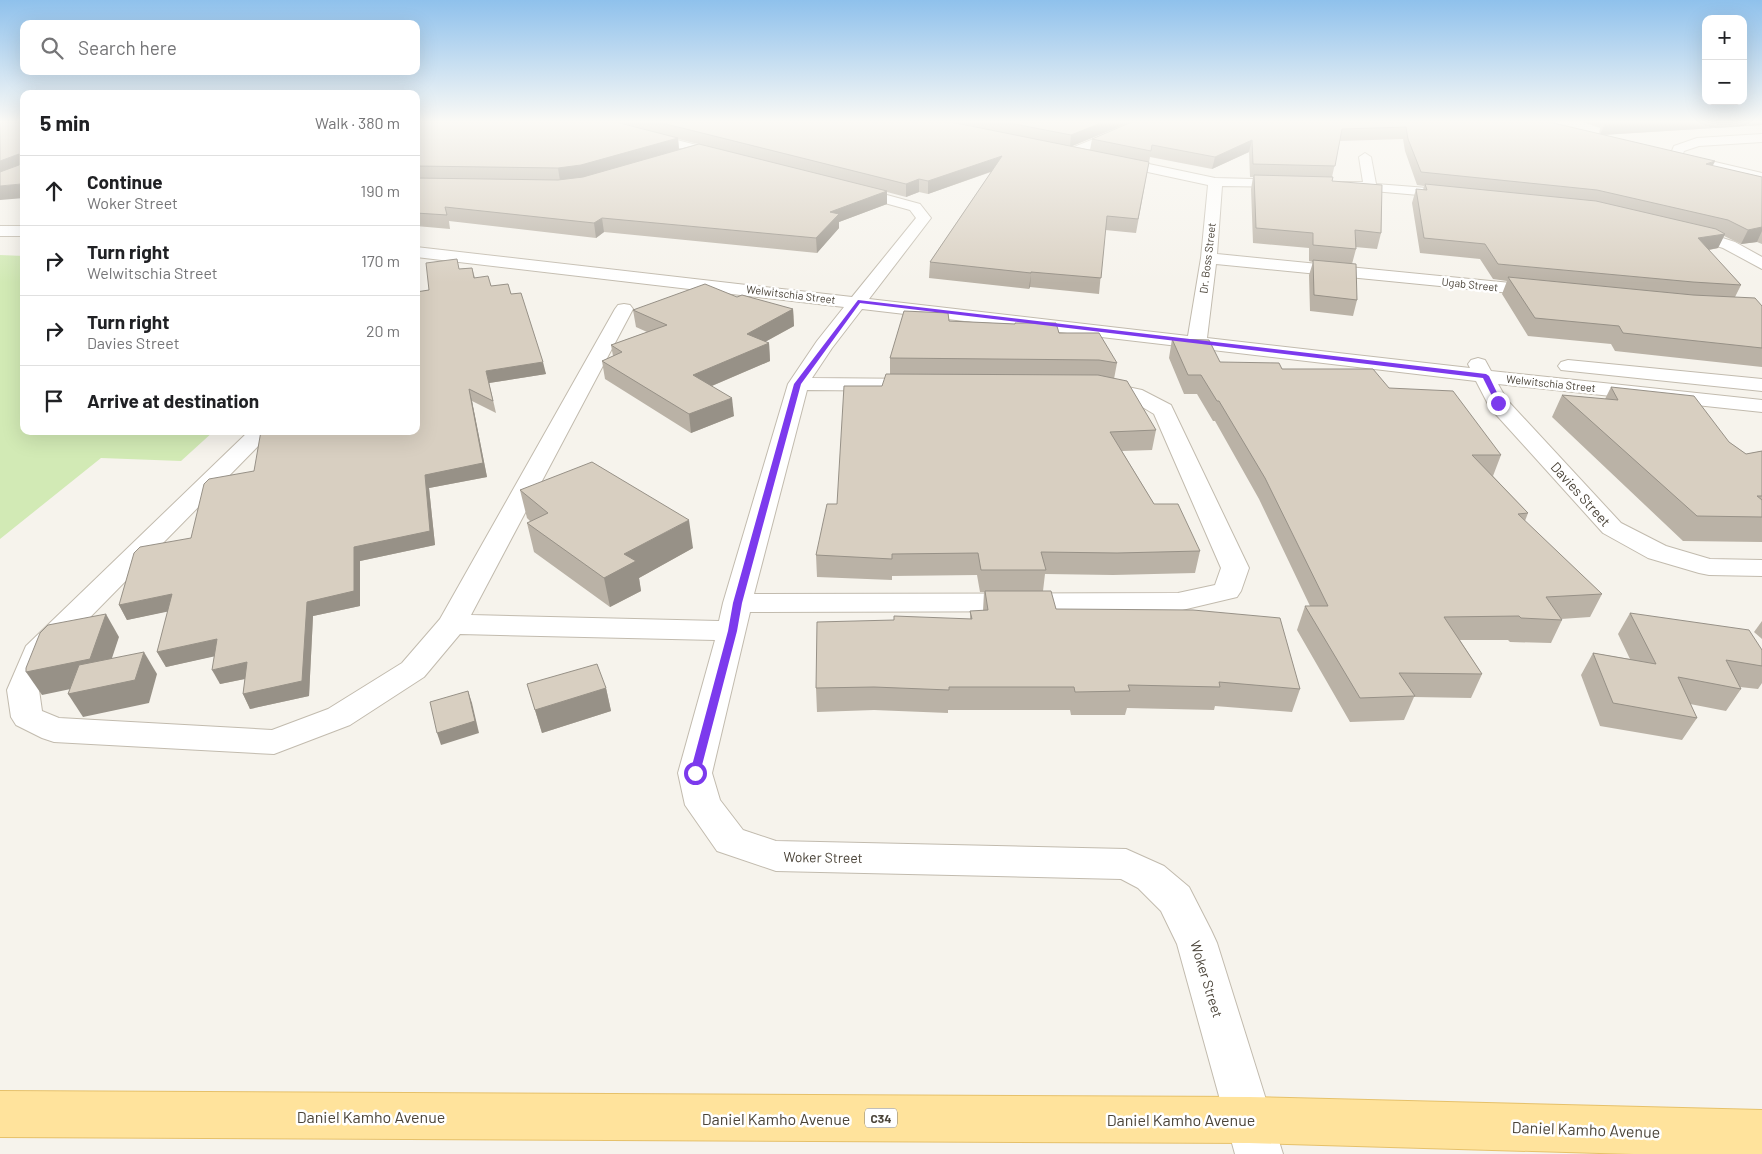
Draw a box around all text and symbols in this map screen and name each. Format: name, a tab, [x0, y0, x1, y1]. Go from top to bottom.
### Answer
map controls	[1702, 15, 1747, 105]
button: +	[1702, 15, 1747, 60]
search box	[20, 20, 420, 75]
icon: search	[38, 34, 66, 62]
text: Search here	[78, 36, 177, 59]
button: −	[1702, 60, 1747, 105]
text: 5 min	[40, 110, 90, 135]
text: Walk · 380 m	[315, 113, 400, 132]
text: Continue	[87, 170, 163, 193]
icon: ahead	[40, 177, 68, 205]
text: 190 m	[361, 181, 400, 200]
text: Woker Street	[87, 193, 178, 212]
street label: Dr. Boss Street	[1196, 222, 1218, 294]
text: Turn right	[87, 240, 169, 263]
icon: right	[40, 247, 68, 275]
text: 170 m	[361, 251, 400, 270]
text: Welwitschia Street	[87, 263, 218, 282]
street label: Ugab Street	[1441, 275, 1499, 293]
street label: Welwitschia Street	[746, 282, 836, 306]
text: Turn right	[87, 310, 169, 333]
icon: right	[40, 317, 68, 345]
text: 20 m	[366, 321, 400, 340]
text: Davies Street	[87, 333, 180, 352]
street label: Welwitschia Street	[1506, 372, 1596, 394]
icon: arrive	[40, 387, 68, 415]
text: Arrive at destination	[87, 389, 259, 412]
route end	[1487, 392, 1510, 415]
street label: Davies Street	[1548, 458, 1614, 530]
route start	[684, 762, 707, 785]
street label: Woker Street	[783, 848, 863, 866]
street label: Woker Street	[1187, 938, 1227, 1020]
street label: Daniel Kamho Avenue	[297, 1107, 445, 1126]
road number: C34	[865, 1108, 897, 1128]
street label: Daniel Kamho Avenue	[702, 1109, 850, 1128]
street label: Daniel Kamho Avenue	[1107, 1110, 1255, 1129]
street label: Daniel Kamho Avenue	[1511, 1117, 1661, 1141]

